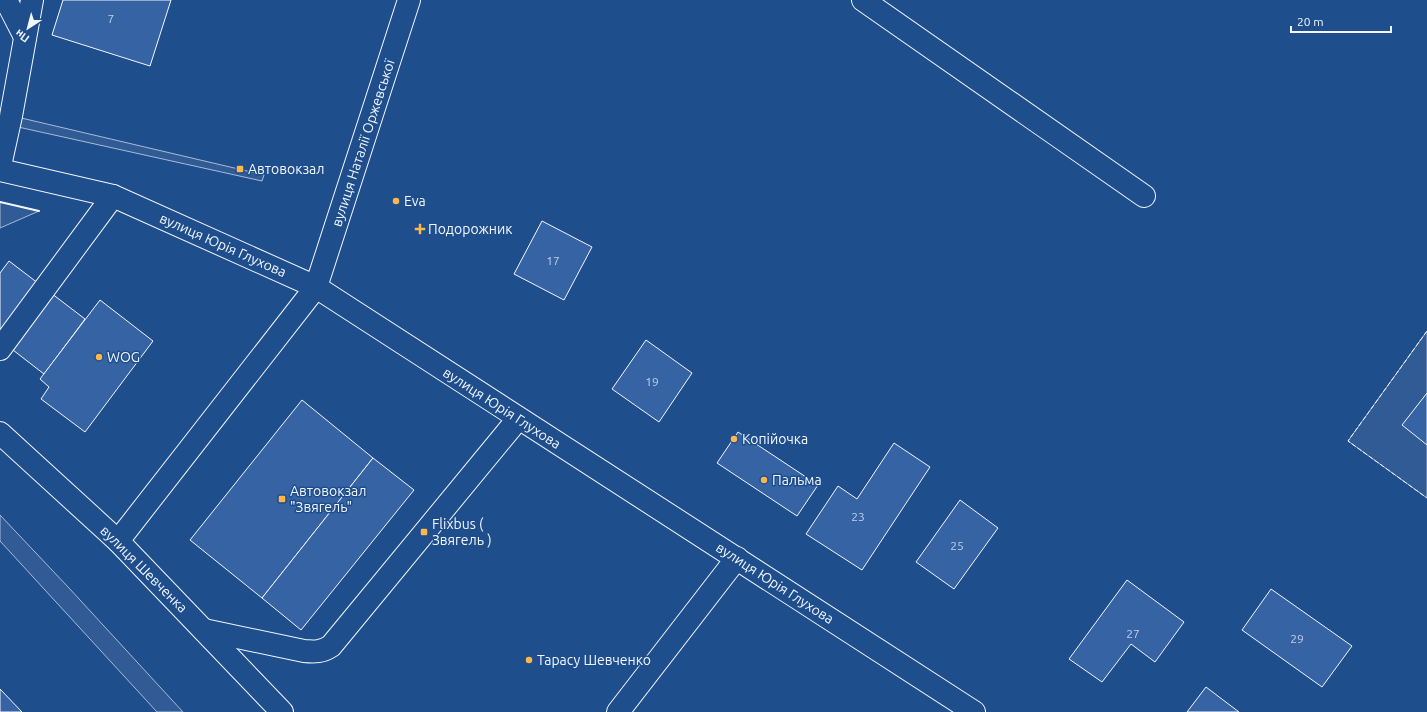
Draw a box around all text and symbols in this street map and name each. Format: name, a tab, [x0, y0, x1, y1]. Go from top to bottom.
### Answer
north arrow	[8, 8, 48, 48]
scale bar	[1291, 8, 1391, 34]
house number: 7	[108, 12, 114, 25]
text: 20 m	[1297, 15, 1324, 28]
text: Пн	[13, 27, 31, 45]
street label: вулиця Наталії Оржевської	[328, 57, 398, 229]
place label: Автовокзал	[248, 161, 324, 177]
marker: Автовокзал	[235, 164, 245, 174]
place label: Eva	[404, 193, 426, 209]
marker: Eva	[391, 196, 401, 206]
street label: вулиця Юрія Глухова	[157, 210, 289, 280]
place label: Подорожник	[428, 221, 513, 237]
marker: Подорожник	[415, 224, 425, 234]
house number: 17	[546, 254, 560, 267]
place label: WOG	[107, 349, 140, 365]
marker: WOG	[94, 352, 104, 362]
street label: вулиця Юрія Глухова	[440, 364, 564, 452]
house number: 19	[645, 375, 659, 388]
place label: Копійочка	[742, 431, 808, 447]
marker: Копійочка	[729, 434, 739, 444]
place label: Пальма	[772, 472, 822, 488]
marker: Пальма	[759, 475, 769, 485]
place label: Автовокзал "Звягель"	[290, 483, 366, 515]
marker: Автовокзал "Звягель"	[277, 494, 287, 504]
house number: 23	[851, 510, 865, 523]
place label: Flixbus ( Звягель )	[432, 516, 492, 548]
street label: вулиця Шевченка	[97, 522, 191, 616]
marker: Flixbus ( Звягель )	[419, 527, 429, 537]
street label: вулиця Юрія Глухова	[713, 539, 837, 627]
house number: 25	[950, 539, 964, 552]
house number: 27	[1126, 627, 1140, 640]
house number: 29	[1290, 632, 1304, 645]
place label: Тарасу Шевченко	[537, 652, 651, 668]
marker: Тарасу Шевченко	[524, 655, 534, 665]

